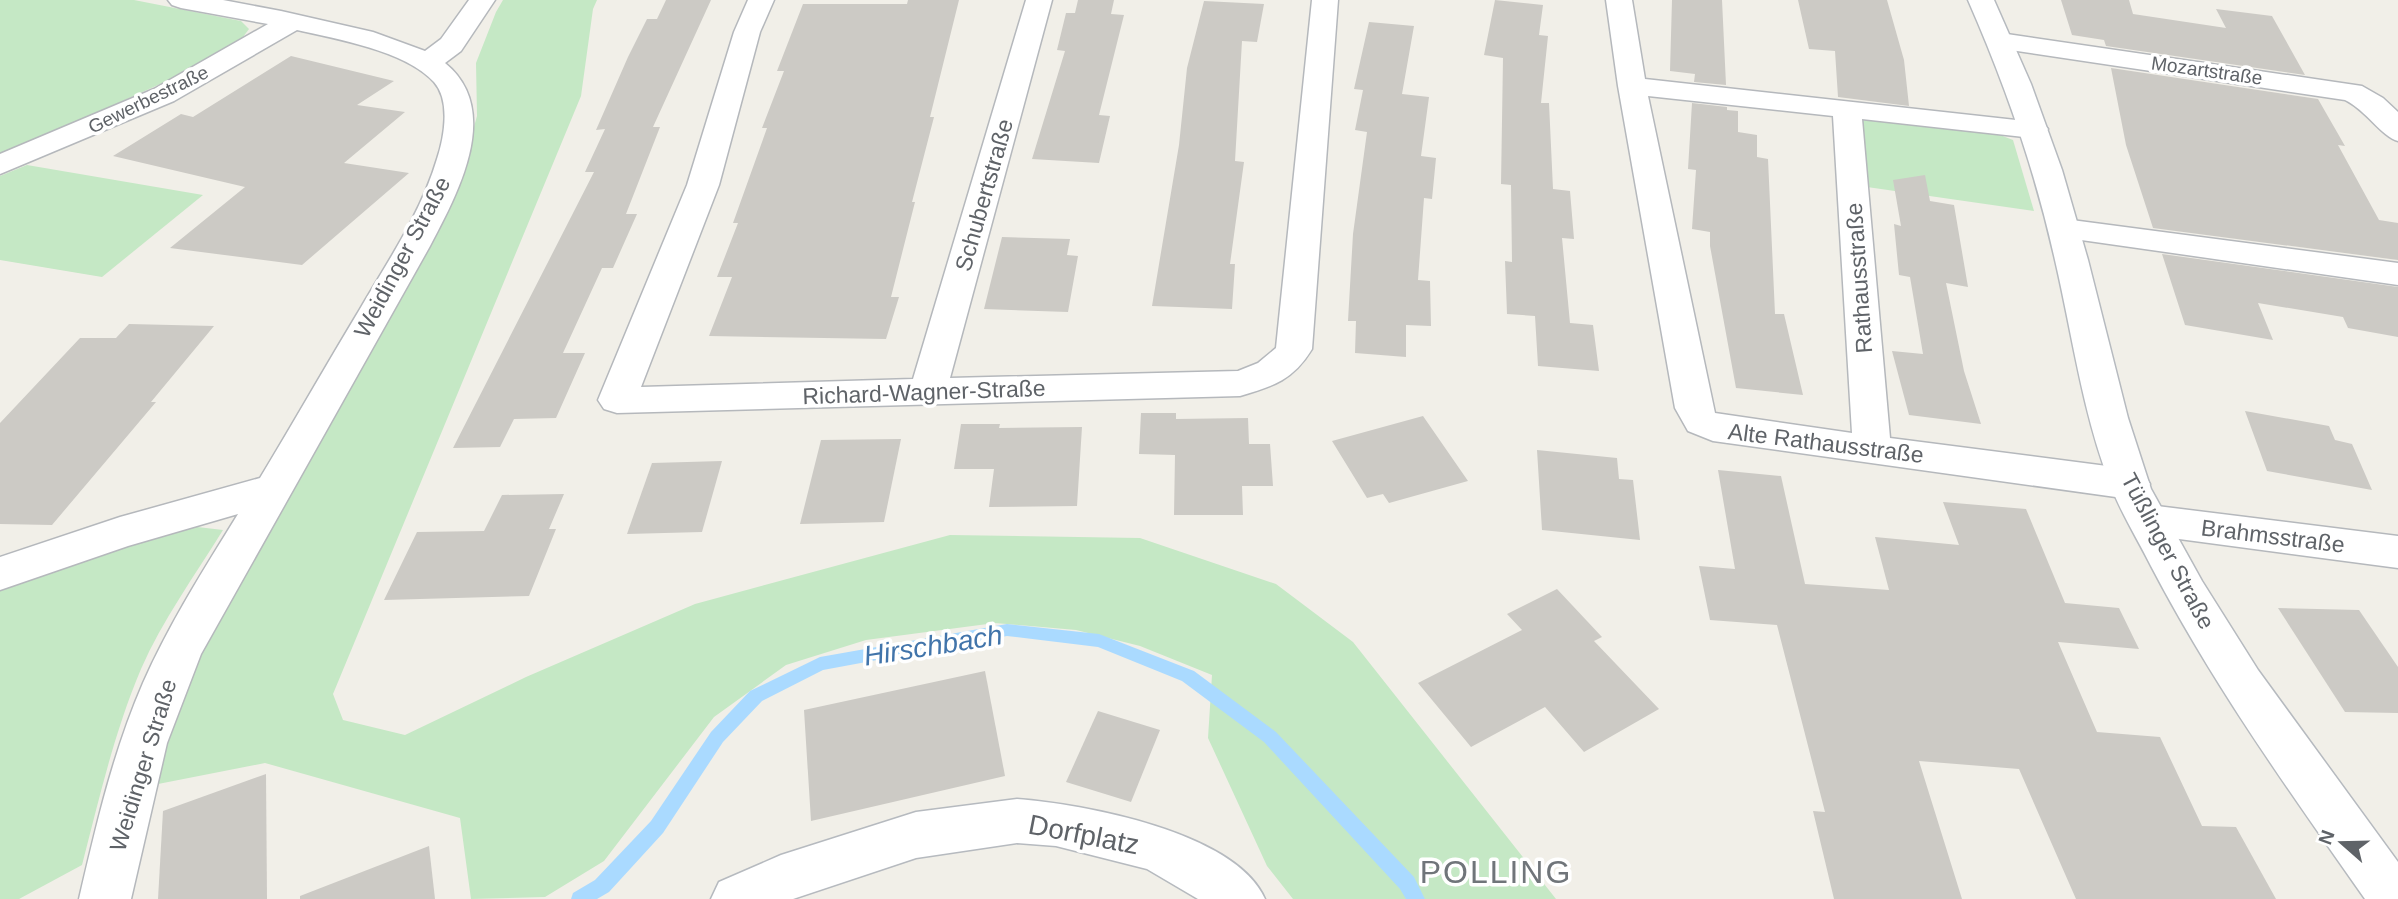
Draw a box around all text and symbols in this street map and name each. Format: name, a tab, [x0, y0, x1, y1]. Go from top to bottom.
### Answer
street label: Mozartstraße	[2150, 52, 2264, 89]
street label: Gewerbestraße	[85, 61, 212, 138]
street label: Schubertstraße	[950, 116, 1018, 274]
street label: Weidinger Straße	[349, 172, 455, 342]
street label: Rathausstraße	[1841, 202, 1877, 354]
street label: Richard-Wagner-Straße	[802, 375, 1046, 409]
street label: Alte Rathausstraße	[1727, 418, 1925, 468]
street label: Tüßlinger Straße	[2116, 469, 2220, 633]
street label: Brahmsstraße	[2200, 514, 2346, 558]
water label: Hirschbach	[861, 619, 1005, 672]
street label: Weidinger Straße	[104, 676, 182, 854]
north arrow	[2307, 808, 2377, 878]
street label: Dorfplatz	[1026, 809, 1142, 860]
text: N	[2314, 827, 2339, 847]
district label: POLLING	[1420, 854, 1572, 890]

